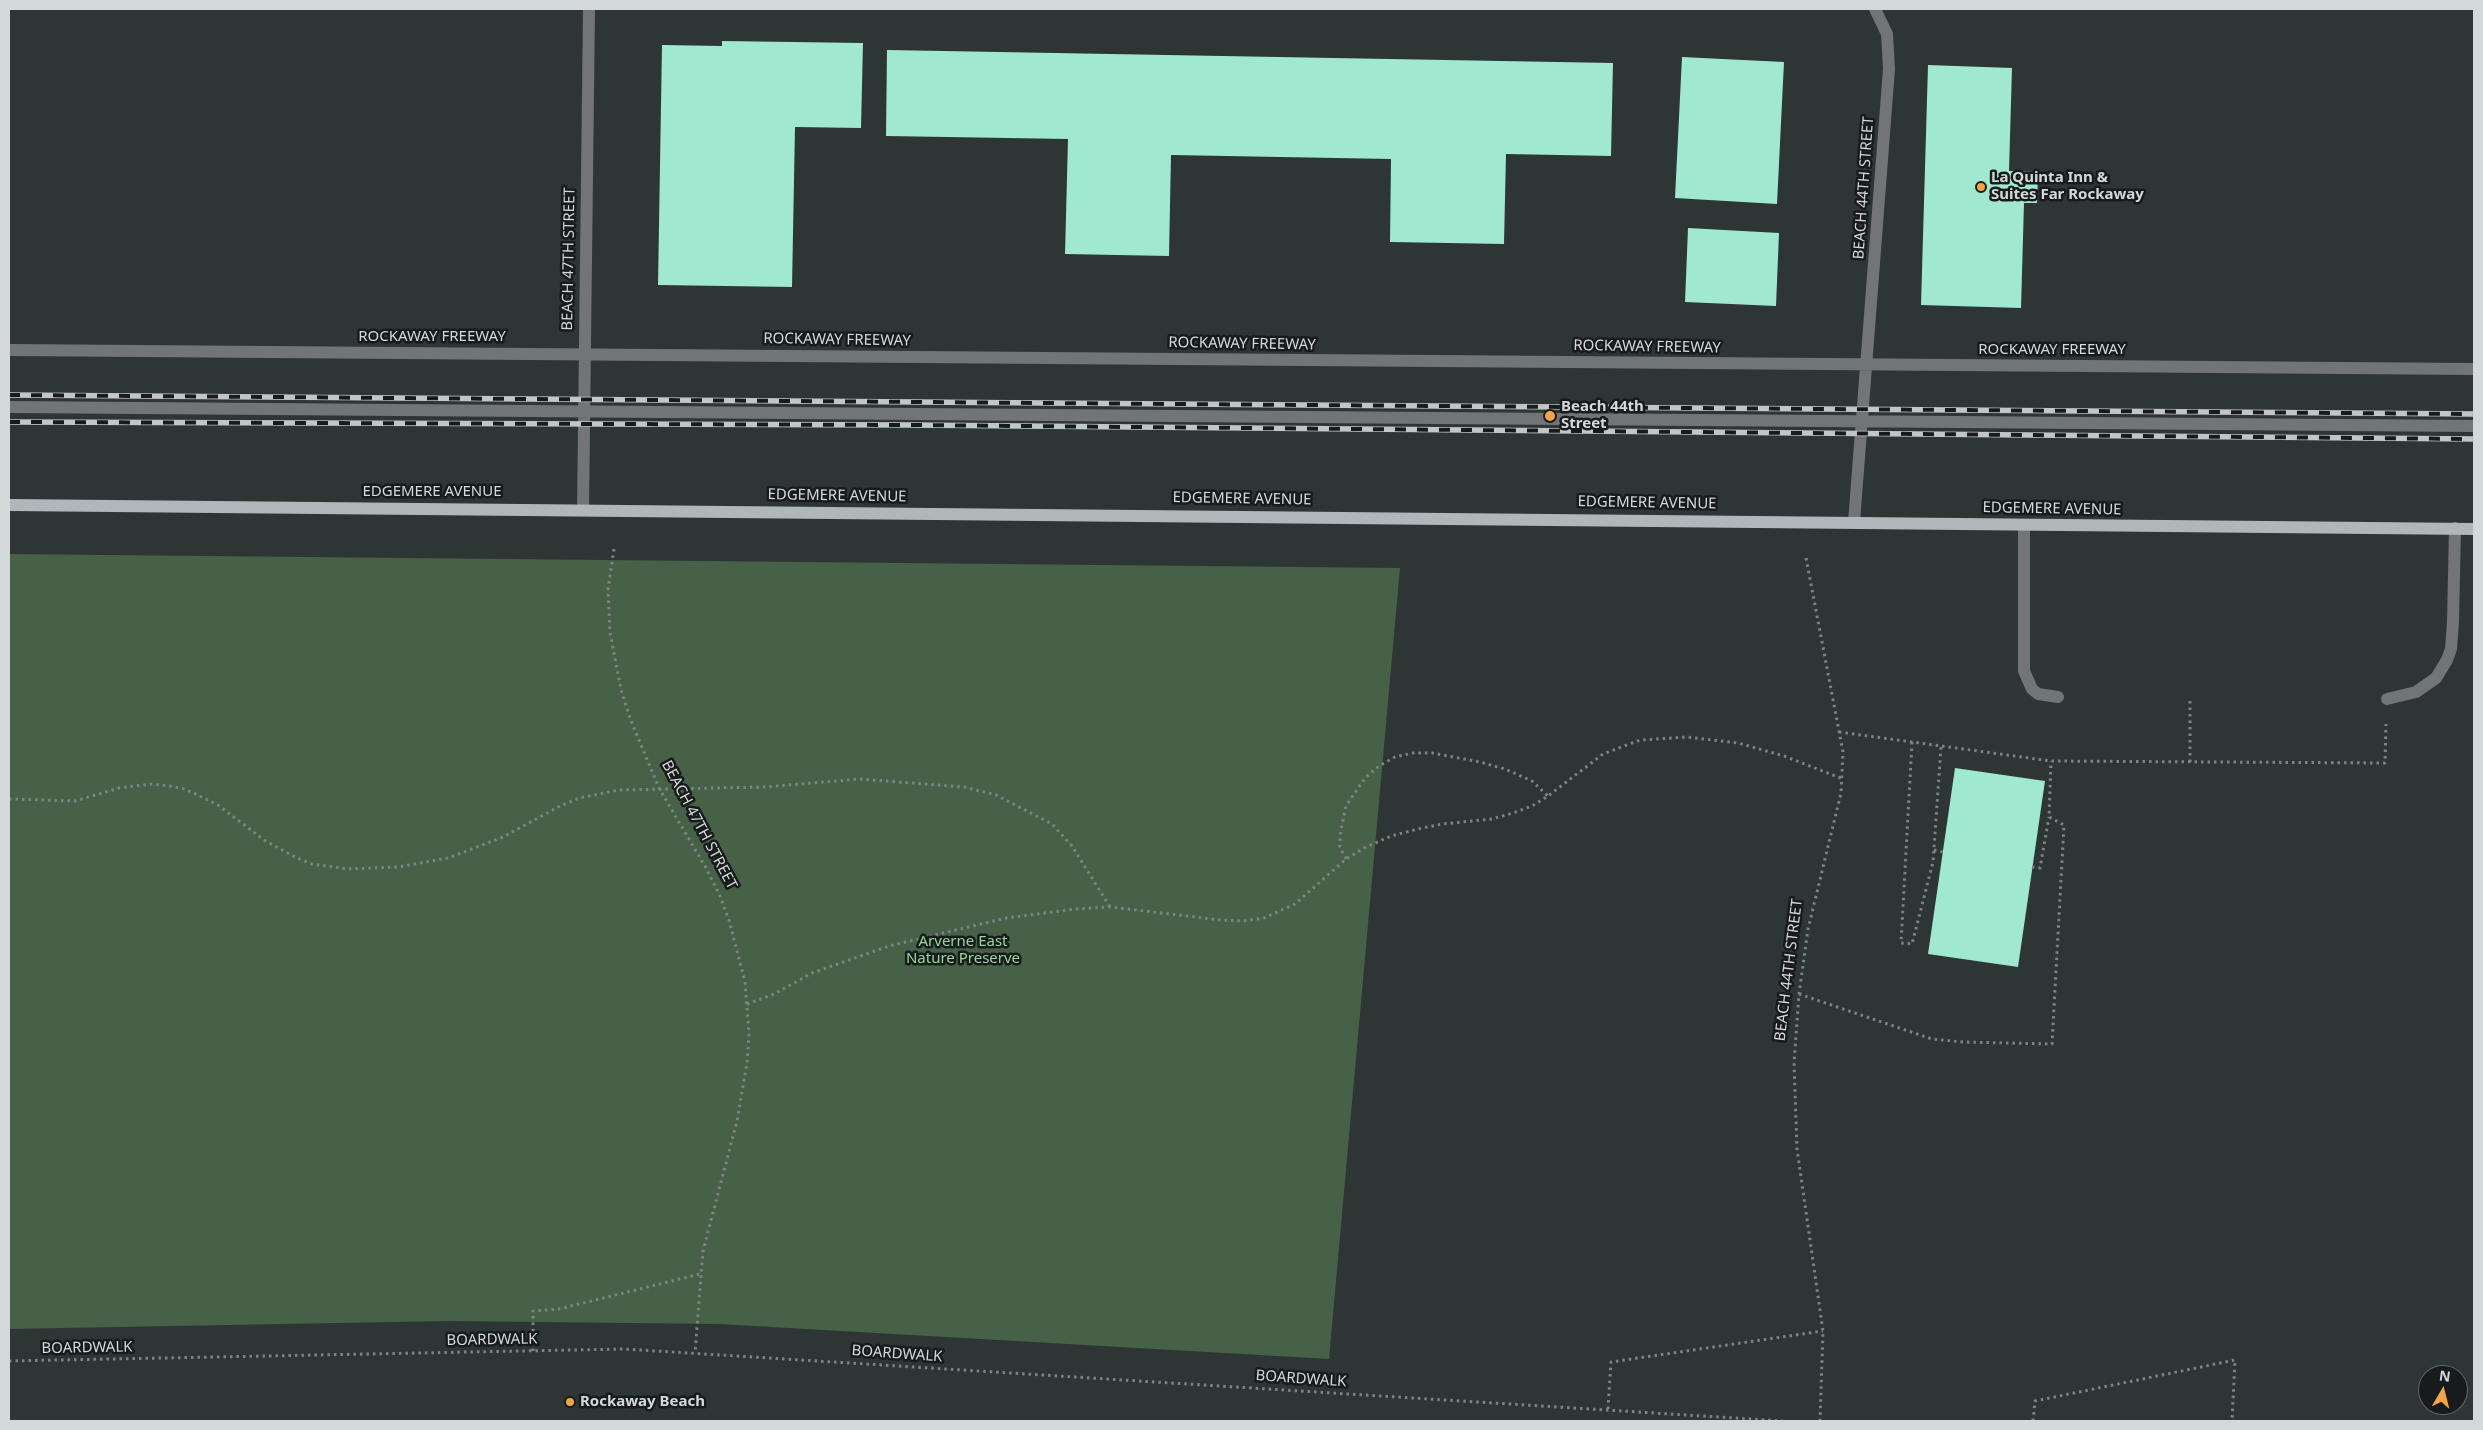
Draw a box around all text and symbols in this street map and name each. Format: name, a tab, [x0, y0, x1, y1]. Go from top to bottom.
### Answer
street label: BEACH 44TH STREET	[1850, 116, 1878, 260]
place label: La Quinta Inn & Suites Far Rockaway	[1991, 169, 2144, 204]
marker: La Quinta Inn & Suites Far Rockaway	[1975, 181, 1987, 193]
street label: BEACH 47TH STREET	[559, 187, 579, 331]
street label: ROCKAWAY FREEWAY	[358, 328, 506, 346]
street label: ROCKAWAY FREEWAY	[763, 330, 911, 350]
street label: ROCKAWAY FREEWAY	[1168, 334, 1316, 354]
street label: ROCKAWAY FREEWAY	[1573, 337, 1721, 357]
street label: ROCKAWAY FREEWAY	[1978, 341, 2126, 359]
place label: Beach 44th Street	[1561, 398, 1644, 433]
marker: Beach 44th Street	[1543, 409, 1557, 423]
street label: EDGEMERE AVENUE	[362, 483, 502, 501]
street label: EDGEMERE AVENUE	[767, 486, 907, 506]
street label: EDGEMERE AVENUE	[1172, 489, 1312, 509]
street label: EDGEMERE AVENUE	[1577, 493, 1717, 513]
street label: EDGEMERE AVENUE	[1982, 499, 2122, 519]
street label: BEACH 47TH STREET	[657, 758, 741, 892]
street label: BEACH 44TH STREET	[1771, 898, 1807, 1042]
park label: Arverne East Nature Preserve	[906, 933, 1020, 968]
street label: BOARDWALK	[446, 1330, 538, 1350]
street label: BOARDWALK	[41, 1338, 133, 1358]
street label: BOARDWALK	[851, 1342, 943, 1366]
north arrow	[2418, 1365, 2468, 1415]
text: N	[2438, 1365, 2452, 1386]
street label: BOARDWALK	[1255, 1367, 1347, 1391]
place label: Rockaway Beach	[580, 1393, 705, 1411]
marker: Rockaway Beach	[564, 1396, 576, 1408]

